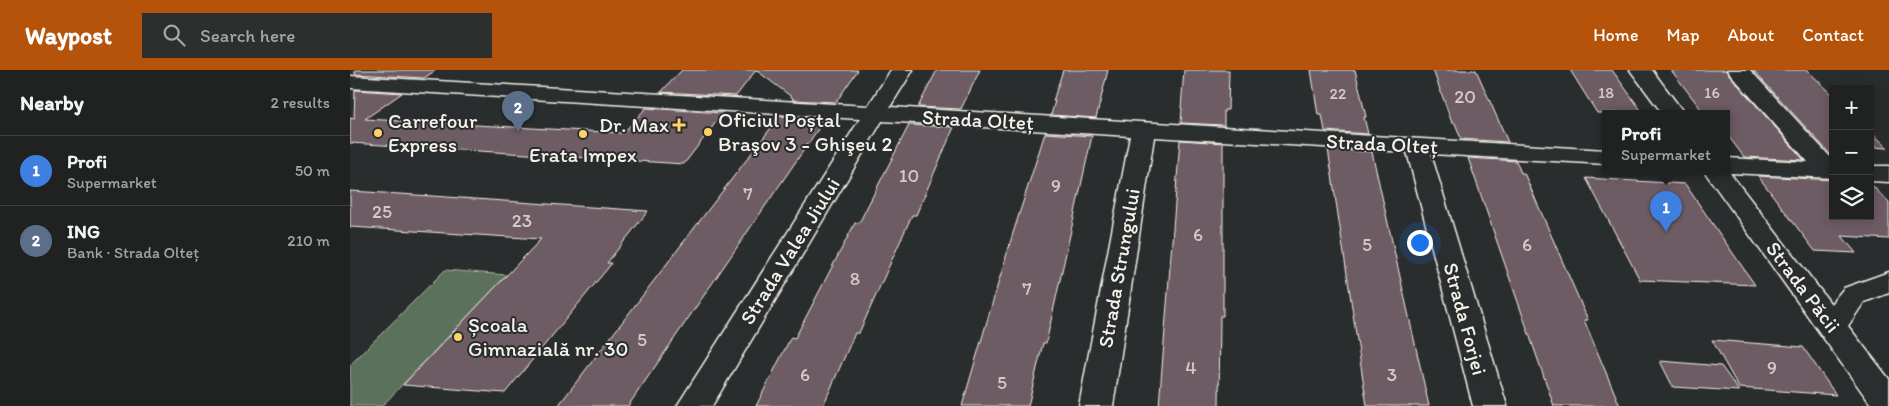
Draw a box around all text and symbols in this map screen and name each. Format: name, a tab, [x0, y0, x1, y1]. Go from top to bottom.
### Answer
search box	[142, 13, 492, 58]
text: Waypost	[25, 21, 112, 50]
icon: search	[160, 21, 188, 49]
text: Search here	[200, 24, 295, 47]
text: Home	[1593, 24, 1639, 46]
text: Map	[1667, 24, 1700, 46]
text: About	[1728, 24, 1774, 46]
text: Contact	[1802, 24, 1864, 46]
house number: 18	[1598, 83, 1614, 102]
house number: 16	[1704, 83, 1720, 102]
house number: 22	[1330, 84, 1347, 103]
house number: 20	[1454, 85, 1476, 108]
map controls	[1829, 85, 1874, 220]
button: +	[1829, 85, 1874, 130]
text: Nearby	[20, 90, 84, 115]
pin: 2	[502, 91, 534, 132]
text: 2 results	[270, 93, 330, 112]
street label: Strada Olteț	[921, 104, 1035, 135]
place label: Oficiul Poștal Braşov 3 - Ghişeu 2	[718, 107, 893, 156]
place label: Carrefour Express	[388, 108, 478, 157]
popup	[1602, 110, 1730, 175]
place label: Dr. Max	[599, 112, 669, 137]
marker: Dr. Max	[673, 119, 685, 131]
text: Profi	[1621, 122, 1661, 145]
marker: Oficiul Poștal Braşov 3 - Ghişeu 2	[702, 126, 714, 138]
marker: Carrefour Express	[372, 127, 384, 139]
marker: Erata Impex	[577, 128, 589, 140]
street label: Strada Olteț	[1325, 128, 1439, 159]
button: −	[1829, 130, 1874, 175]
place label: Erata Impex	[529, 142, 637, 167]
text: Supermarket	[1621, 145, 1711, 164]
text: Profi	[67, 150, 107, 173]
text: 1	[32, 161, 40, 180]
text: 50 m	[295, 161, 330, 180]
house number: 10	[899, 164, 919, 187]
text: Supermarket	[67, 173, 157, 192]
street label: Strada Valea Jiului	[734, 173, 845, 329]
house number: 9	[1051, 174, 1061, 197]
button: layers	[1829, 175, 1874, 220]
house number: 7	[743, 182, 753, 205]
street label: Strada Strungului	[1092, 186, 1145, 350]
pin: 1	[1650, 191, 1682, 232]
house number: 25	[372, 200, 392, 223]
house number: 23	[512, 209, 532, 232]
text: ING	[67, 220, 100, 243]
house number: 6	[1193, 223, 1203, 246]
your location	[1407, 230, 1433, 256]
text: 2	[32, 231, 40, 250]
text: 210 m	[287, 231, 330, 250]
house number: 5	[1362, 233, 1372, 256]
house number: 6	[1522, 233, 1532, 256]
street label: Strada Păcii	[1761, 236, 1846, 337]
text: Bank · Strada Olteț	[67, 243, 199, 262]
street label: Strada Forjei	[1438, 260, 1492, 378]
house number: 8	[850, 267, 860, 290]
house number: 7	[1022, 277, 1032, 300]
place label: Școala Gimnazială nr. 30	[468, 312, 628, 361]
house number: 5	[637, 328, 647, 351]
marker: Școala Gimnazială nr. 30	[452, 331, 464, 343]
house number: 4	[1185, 356, 1197, 379]
house number: 9	[1767, 356, 1777, 379]
house number: 6	[800, 363, 810, 386]
house number: 3	[1387, 363, 1397, 386]
house number: 5	[997, 371, 1007, 394]

